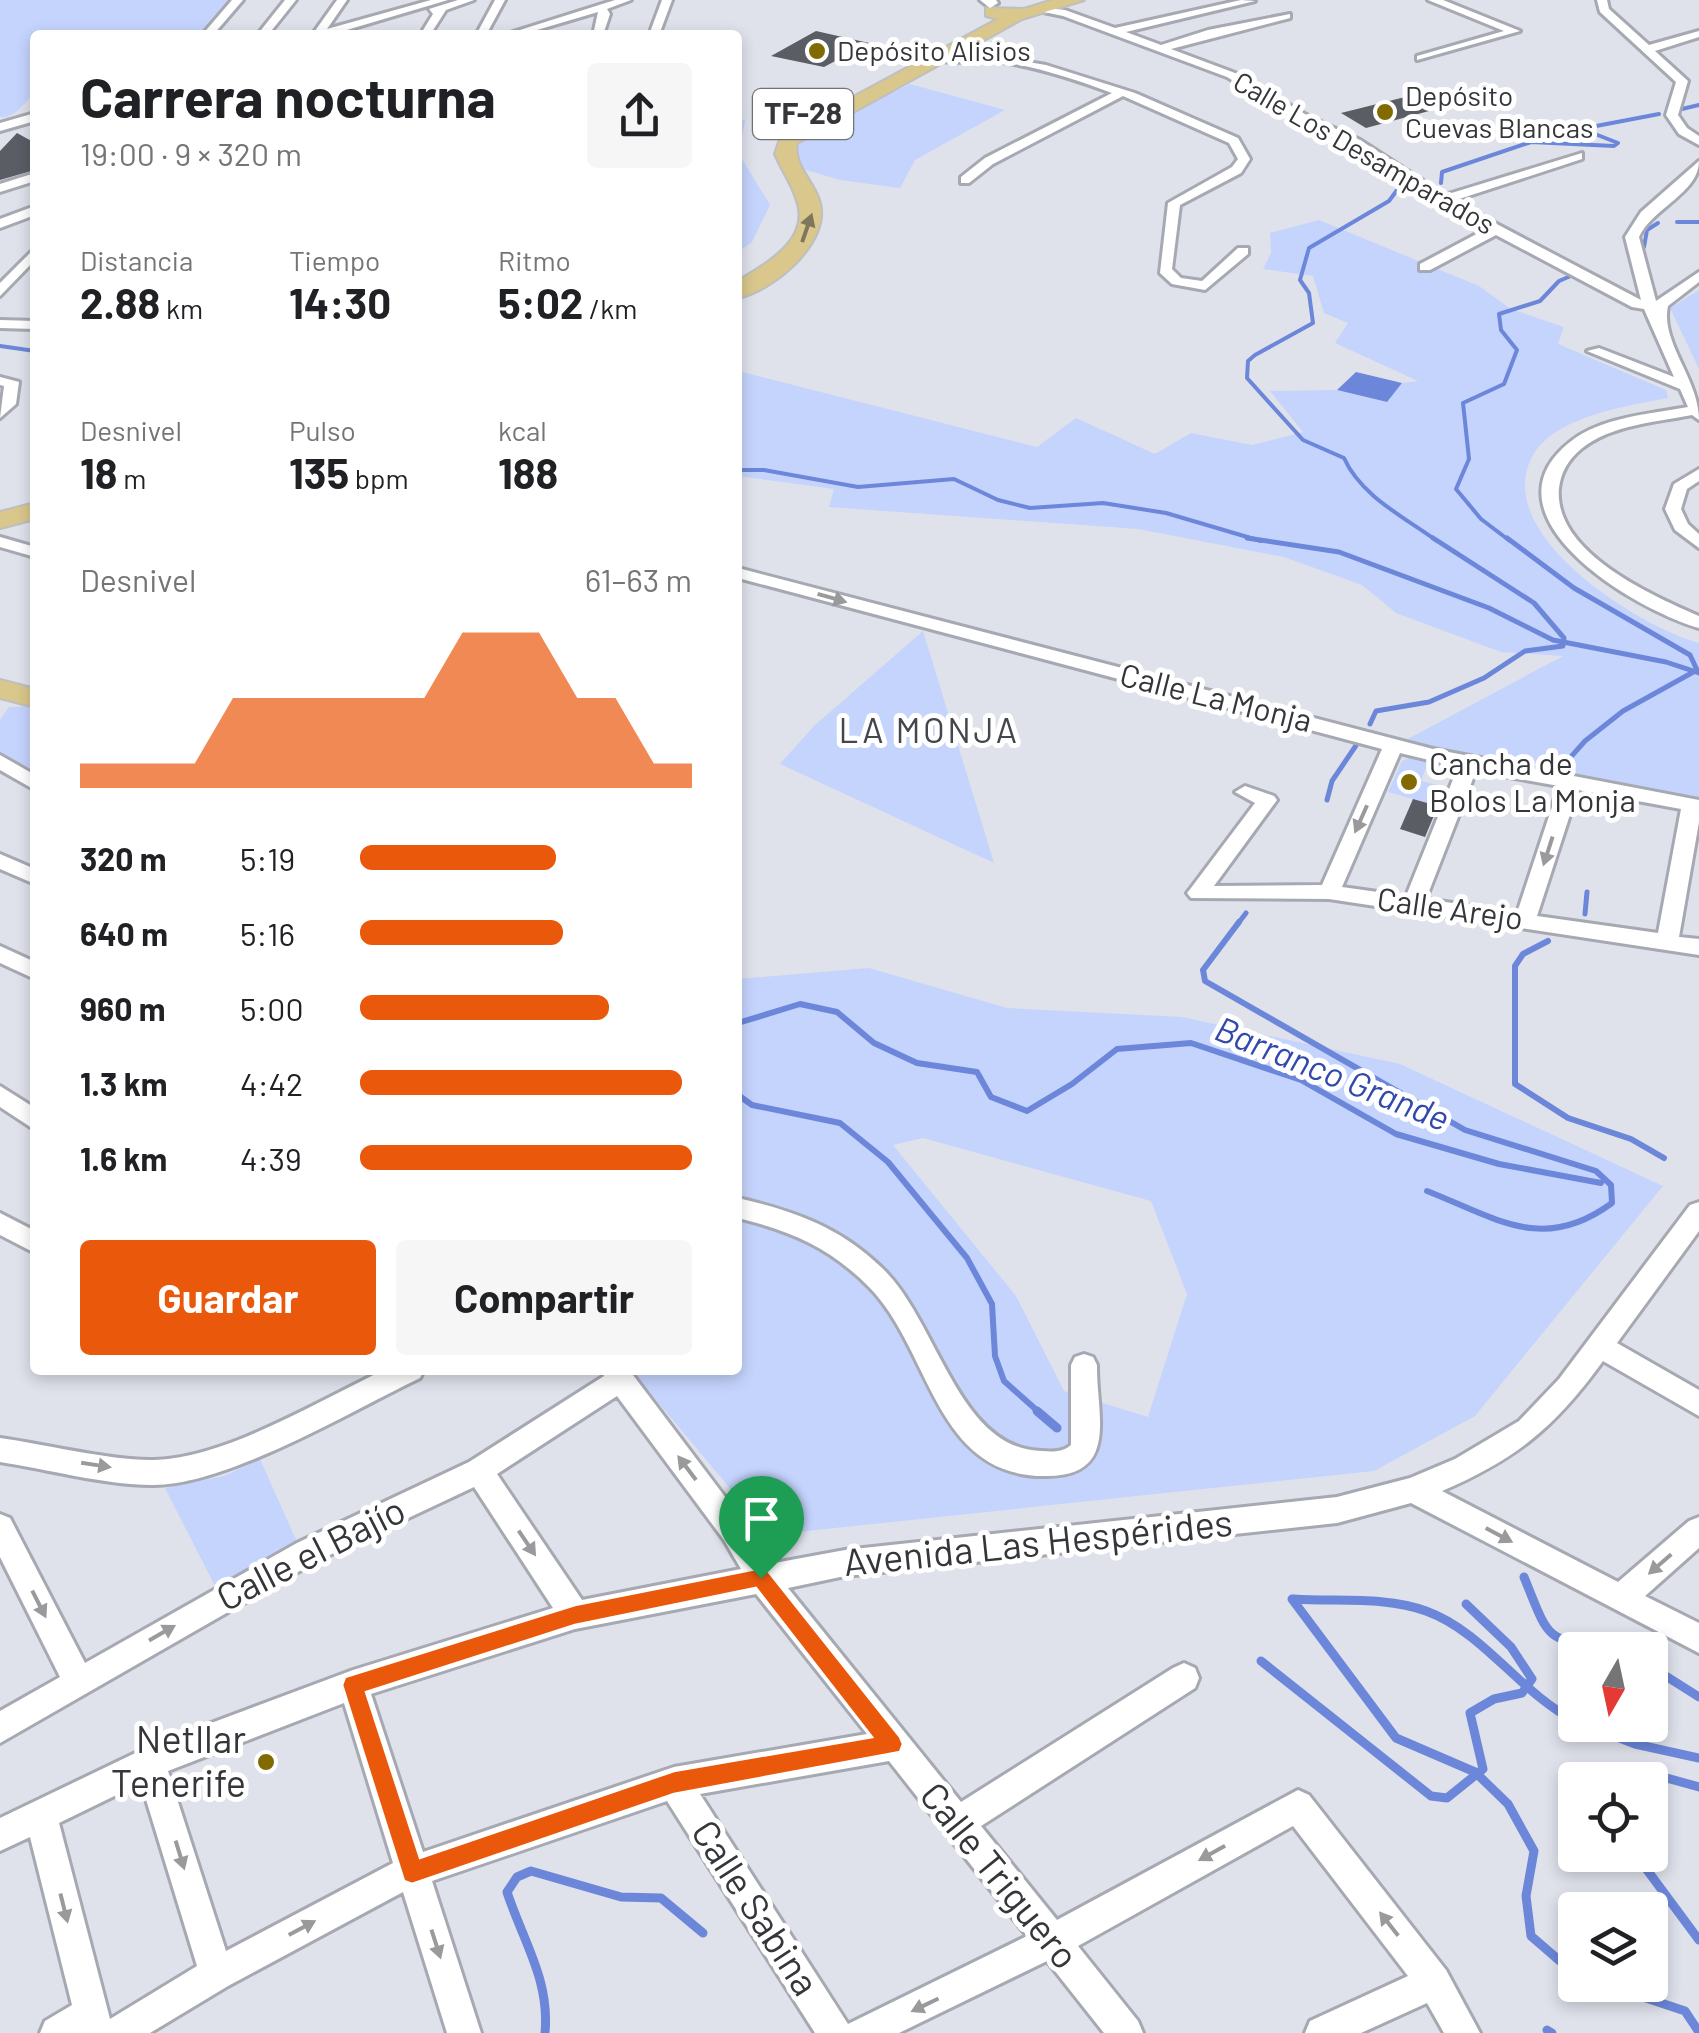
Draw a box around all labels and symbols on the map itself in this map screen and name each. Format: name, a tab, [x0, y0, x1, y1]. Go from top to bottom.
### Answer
place label: Depósito Alisios	[837, 33, 1031, 67]
marker: Depósito Alisios	[806, 40, 828, 62]
street label: Calle Los Desamparados	[1228, 63, 1501, 241]
place label: Depósito Cuevas Blancas	[1405, 78, 1593, 144]
road number: TF-28	[753, 89, 853, 139]
marker: Depósito Cuevas Blancas	[1374, 101, 1396, 123]
one-way arrow	[800, 213, 815, 243]
one-way arrow	[817, 590, 848, 606]
street label: Calle La Monja	[1117, 654, 1316, 738]
district label: LA MONJA	[838, 708, 1020, 750]
place label: Cancha de Bolos La Monja	[1429, 743, 1636, 818]
marker: Cancha de Bolos La Monja	[1398, 771, 1420, 793]
one-way arrow	[1353, 804, 1369, 834]
one-way arrow	[1539, 836, 1554, 866]
street label: Calle Arejo	[1375, 878, 1526, 936]
water label: Barranco Grande	[1210, 1006, 1456, 1138]
one-way arrow	[677, 1455, 697, 1481]
one-way arrow	[81, 1457, 113, 1473]
pin	[719, 1476, 804, 1579]
street label: Calle el Bajío	[208, 1485, 412, 1619]
street label: Avenida Las Hespérides	[841, 1498, 1235, 1584]
one-way arrow	[1485, 1526, 1514, 1543]
one-way arrow	[517, 1529, 536, 1557]
one-way arrow	[1648, 1553, 1673, 1575]
one-way arrow	[30, 1589, 47, 1618]
one-way arrow	[148, 1624, 177, 1641]
north arrow	[1558, 1632, 1668, 1742]
place label: Netllar Tenerife	[111, 1715, 246, 1805]
marker: Netllar Tenerife	[255, 1751, 277, 1773]
street label: Calle Triguero	[912, 1772, 1090, 1977]
street label: Calle Sabina	[683, 1811, 830, 2003]
one-way arrow	[173, 1840, 188, 1870]
one-way arrow	[1198, 1845, 1227, 1862]
one-way arrow	[57, 1893, 72, 1924]
one-way arrow	[1379, 1911, 1399, 1937]
one-way arrow	[288, 1919, 316, 1937]
one-way arrow	[429, 1930, 444, 1960]
one-way arrow	[910, 1996, 939, 2013]

